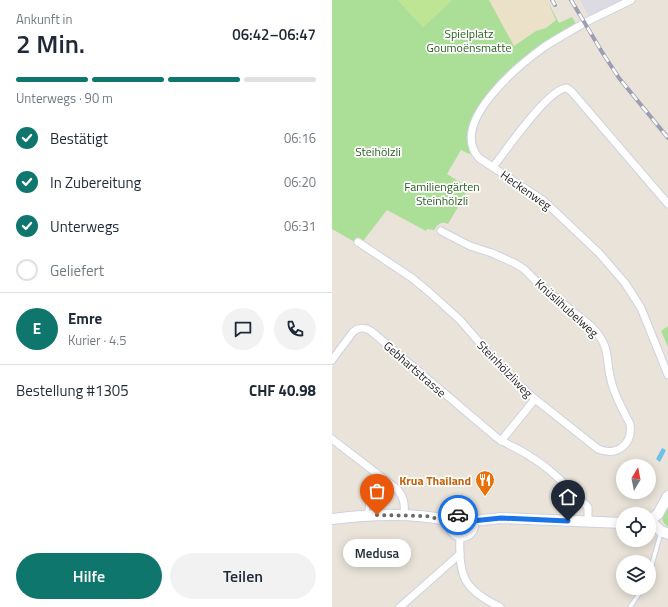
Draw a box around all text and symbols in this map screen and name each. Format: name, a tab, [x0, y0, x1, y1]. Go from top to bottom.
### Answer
text: Ankunft in	[16, 9, 72, 29]
text: 06:42–06:47	[232, 23, 316, 46]
text: 2 Min.	[16, 24, 85, 63]
park label: Spielplatz Goumoënsmatte	[426, 24, 512, 57]
text: Unterwegs · 90 m	[16, 88, 113, 108]
icon: check	[16, 127, 38, 149]
text: Bestätigt	[50, 127, 108, 150]
text: 06:16	[284, 128, 316, 148]
park label: Steihölzli	[355, 142, 401, 161]
street label: Heckenweg	[497, 165, 555, 215]
icon: check	[16, 171, 38, 193]
text: In Zubereitung	[50, 171, 141, 194]
text: 06:20	[284, 172, 316, 192]
park label: Familiengärten Steinhölzli	[404, 177, 480, 210]
icon: check	[16, 215, 38, 237]
text: Unterwegs	[50, 215, 119, 238]
text: 06:31	[284, 216, 316, 236]
text: Geliefert	[50, 259, 104, 282]
street label: Knüslihubelweg	[531, 274, 603, 342]
text: Emre	[68, 307, 102, 330]
button: chat	[222, 308, 264, 350]
button: phone	[274, 308, 316, 350]
text: E	[33, 317, 41, 340]
text: Kurier · 4.5	[68, 330, 126, 350]
street label: Gebhartstrasse	[379, 336, 451, 402]
street label: Steinhölzliweg	[473, 336, 537, 402]
text: Bestellung #1305	[16, 379, 129, 402]
text: CHF 40.98	[249, 379, 316, 402]
north arrow	[616, 459, 656, 499]
map controls	[616, 459, 656, 595]
restaurant icon: Krua Thailand	[474, 469, 496, 497]
place label: Krua Thailand	[399, 471, 471, 490]
pin	[360, 474, 394, 515]
icon: bag	[366, 480, 388, 502]
pin	[551, 480, 585, 521]
icon: home	[557, 486, 579, 508]
courier	[438, 495, 478, 535]
icon: car	[447, 504, 469, 526]
button: locate	[616, 507, 656, 547]
callout: Medusa	[343, 539, 411, 567]
text: Medusa	[355, 543, 399, 563]
button: Hilfe	[16, 553, 162, 599]
button: Teilen	[170, 553, 316, 599]
button: layers	[616, 555, 656, 595]

